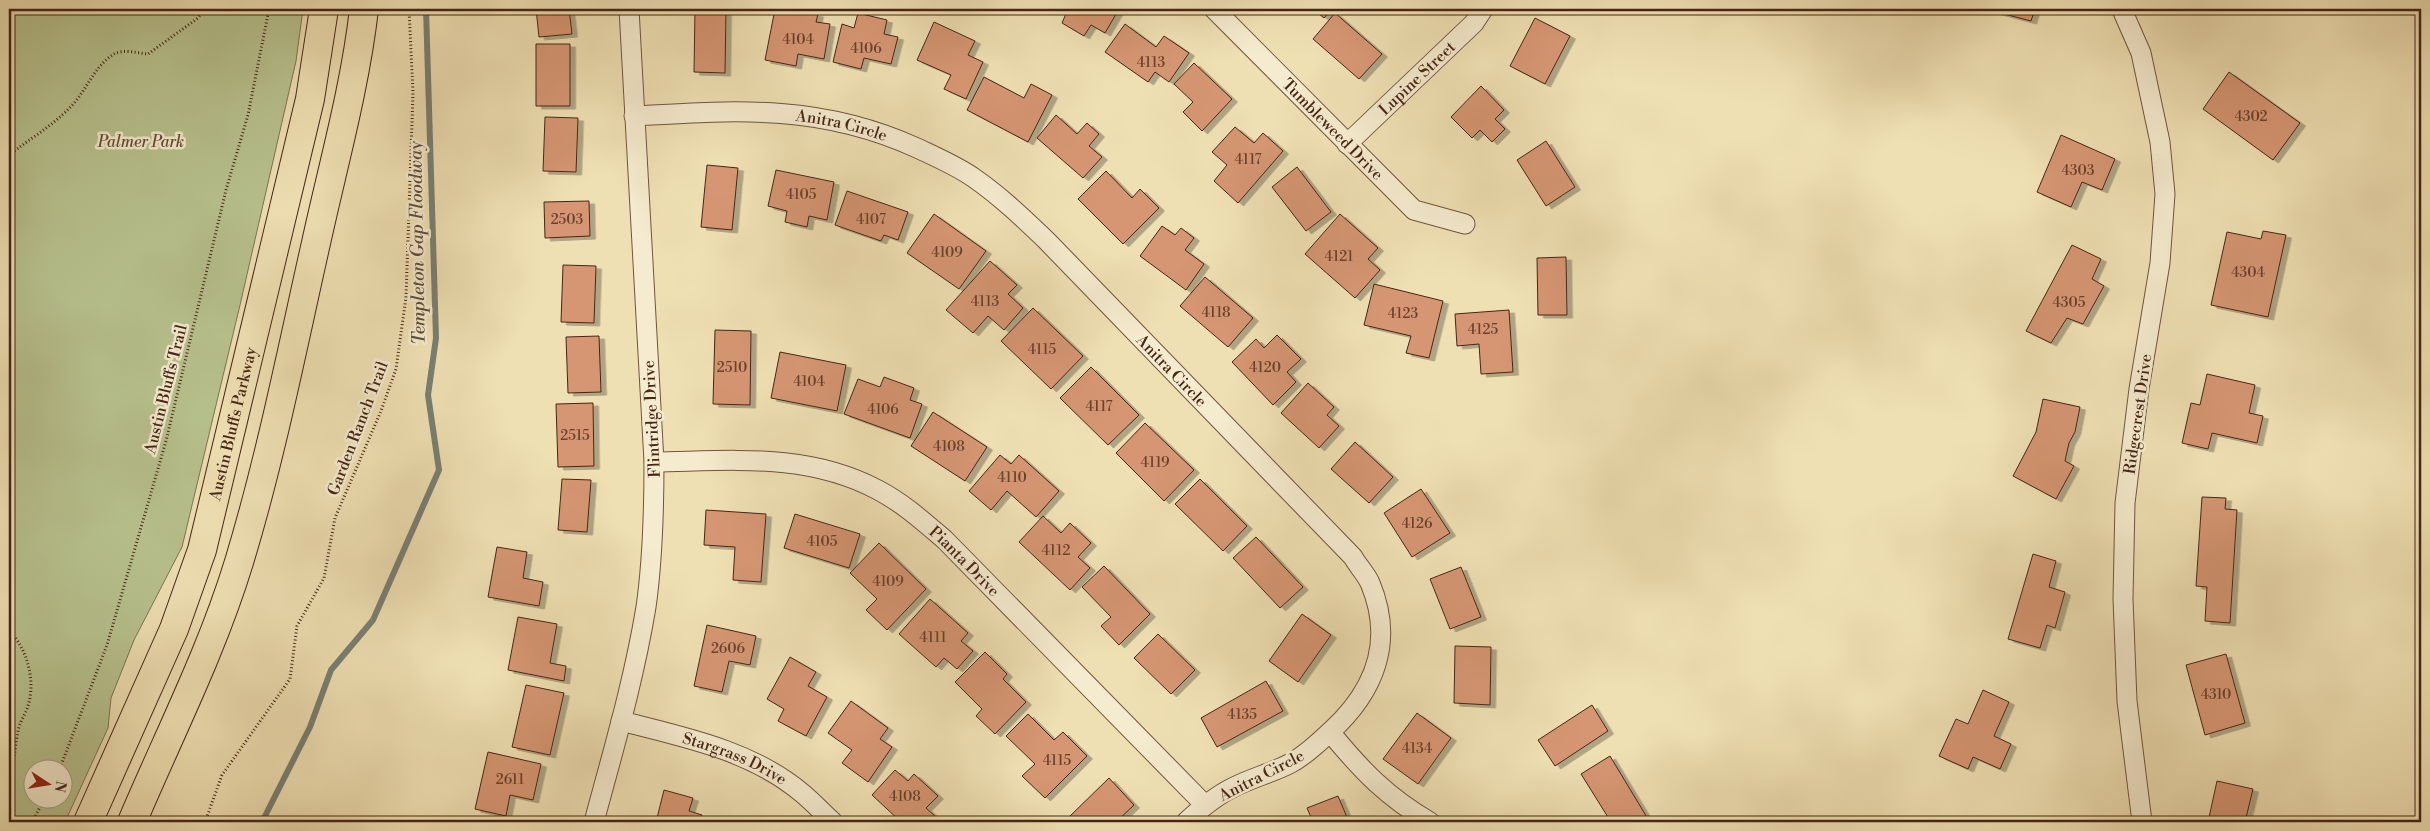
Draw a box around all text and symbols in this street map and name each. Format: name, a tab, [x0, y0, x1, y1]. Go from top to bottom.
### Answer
house number: 4104	[782, 31, 814, 49]
street label: Lupine Street	[1375, 37, 1460, 120]
house number: 4106	[850, 40, 882, 58]
house number: 4113	[1137, 54, 1166, 72]
street label: Tumbleweed Drive	[1278, 74, 1387, 185]
street label: Anitra Circle	[794, 106, 890, 146]
house number: 4302	[2234, 108, 2268, 126]
park label: Palmer Park	[97, 132, 184, 152]
water label: Templeton Gap Floodway	[404, 140, 431, 345]
house number: 4117	[1234, 151, 1262, 169]
house number: 4303	[2061, 162, 2095, 180]
house number: 4105	[786, 186, 817, 204]
house number: 2503	[551, 211, 584, 229]
house number: 4107	[856, 211, 886, 229]
house number: 4109	[931, 244, 963, 262]
house number: 4121	[1325, 248, 1353, 266]
house number: 4304	[2231, 264, 2265, 282]
house number: 4113	[971, 293, 1000, 311]
house number: 4305	[2052, 294, 2086, 312]
house number: 4118	[1201, 304, 1231, 322]
house number: 4123	[1388, 305, 1418, 323]
house number: 4125	[1468, 321, 1498, 339]
street label: Austin Bluffs Trail	[140, 322, 192, 457]
street label: Anitra Circle	[1131, 330, 1211, 411]
house number: 4115	[1028, 341, 1057, 359]
street label: Austin Bluffs Parkway	[205, 345, 261, 504]
street label: Ridgecrest Drive	[2120, 353, 2156, 476]
street label: Garden Ranch Trail	[323, 358, 393, 498]
house number: 2510	[717, 359, 747, 377]
house number: 4120	[1249, 359, 1281, 377]
street label: Flintridge Drive	[639, 360, 665, 478]
house number: 4104	[793, 373, 825, 391]
house number: 4117	[1085, 398, 1113, 416]
house number: 4106	[867, 401, 899, 419]
house number: 2515	[560, 427, 590, 445]
house number: 4108	[933, 438, 965, 456]
house number: 4119	[1141, 454, 1169, 472]
house number: 4110	[997, 469, 1027, 487]
house number: 4126	[1401, 515, 1433, 533]
street label: Pianta Drive	[925, 522, 1004, 601]
house number: 4105	[807, 533, 838, 551]
house number: 4112	[1041, 542, 1071, 560]
house number: 4109	[872, 573, 904, 591]
house number: 4111	[919, 629, 947, 647]
house number: 2606	[711, 640, 746, 658]
house number: 4310	[2201, 686, 2231, 704]
house number: 4135	[1227, 706, 1257, 724]
street label: Stargrass Drive	[680, 728, 790, 790]
house number: 4134	[1402, 740, 1432, 758]
street label: Anitra Circle	[1214, 746, 1308, 806]
house number: 4115	[1043, 752, 1072, 770]
north arrow	[22, 758, 72, 808]
house number: 2611	[496, 771, 524, 789]
text: N	[50, 779, 70, 794]
house number: 4108	[889, 788, 921, 806]

